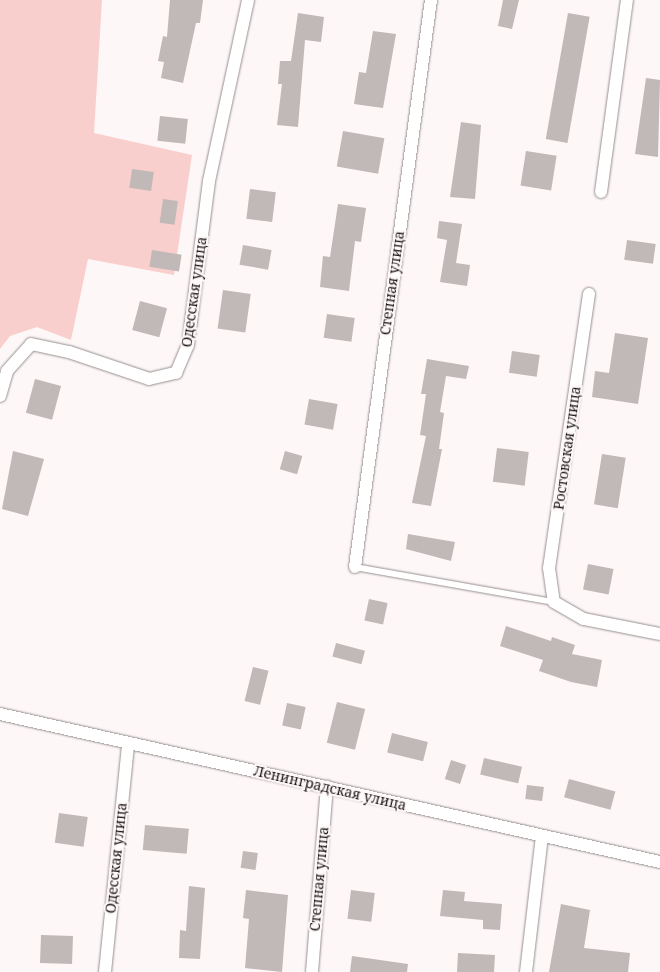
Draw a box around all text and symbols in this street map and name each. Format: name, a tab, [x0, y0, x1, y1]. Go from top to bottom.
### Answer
street label: Степная улица	[376, 230, 408, 336]
street label: Одесская улица	[178, 236, 210, 348]
street label: Ростовская улица	[550, 385, 584, 511]
street label: Ленинградская улица	[252, 762, 408, 814]
street label: Одесская улица	[102, 802, 130, 914]
street label: Степная улица	[306, 826, 332, 932]

